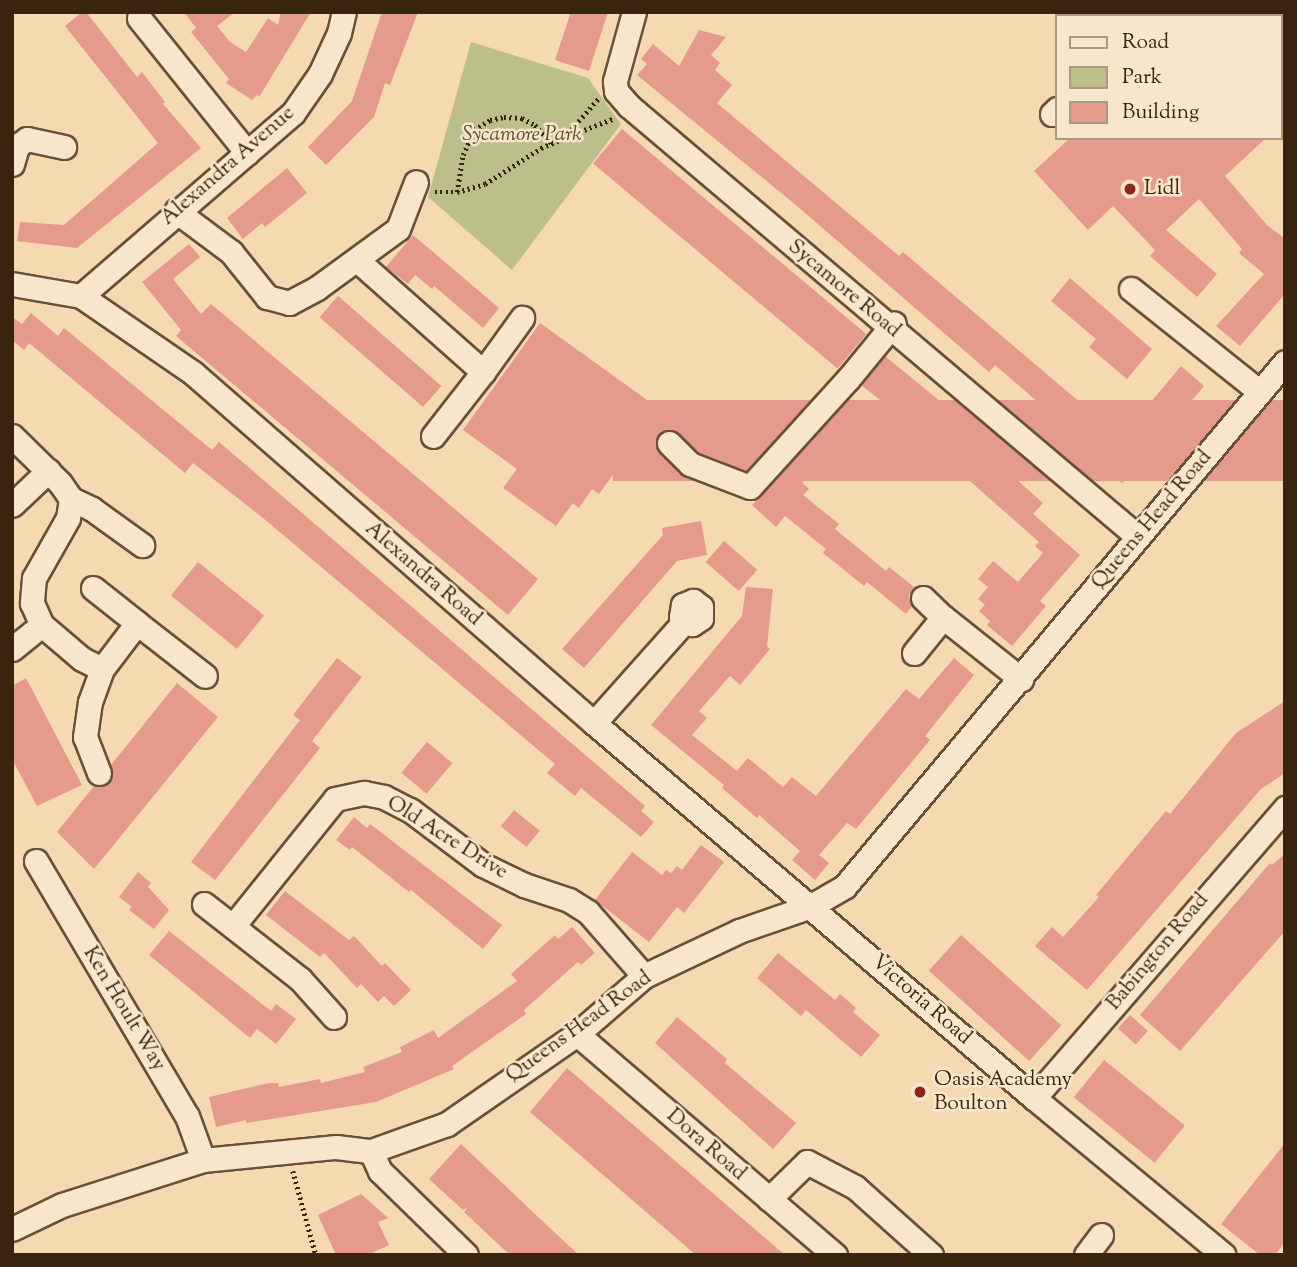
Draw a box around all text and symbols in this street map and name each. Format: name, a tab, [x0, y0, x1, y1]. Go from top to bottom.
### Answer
legend	[1056, 14, 1283, 140]
text: Road	[1122, 28, 1169, 58]
text: Park	[1122, 63, 1162, 93]
text: Building	[1122, 98, 1199, 128]
street label: Alexandra Avenue	[156, 101, 300, 231]
park label: Sycamore Park	[462, 122, 582, 148]
place label: Lidl	[1144, 176, 1180, 202]
marker: Lidl	[1122, 181, 1138, 197]
street label: Sycamore Road	[782, 234, 906, 344]
street label: Queens Head Road	[1087, 445, 1217, 595]
street label: Alexandra Road	[359, 516, 487, 632]
street label: Old Acre Drive	[382, 791, 512, 885]
street label: Babington Road	[1102, 888, 1214, 1016]
street label: Ken Hoult Way	[77, 942, 171, 1076]
street label: Victoria Road	[866, 950, 976, 1050]
street label: Queens Head Road	[501, 966, 657, 1088]
place label: Oasis Academy Boulton	[934, 1067, 1072, 1117]
marker: Oasis Academy Boulton	[912, 1084, 928, 1100]
street label: Dora Road	[661, 1104, 751, 1186]

